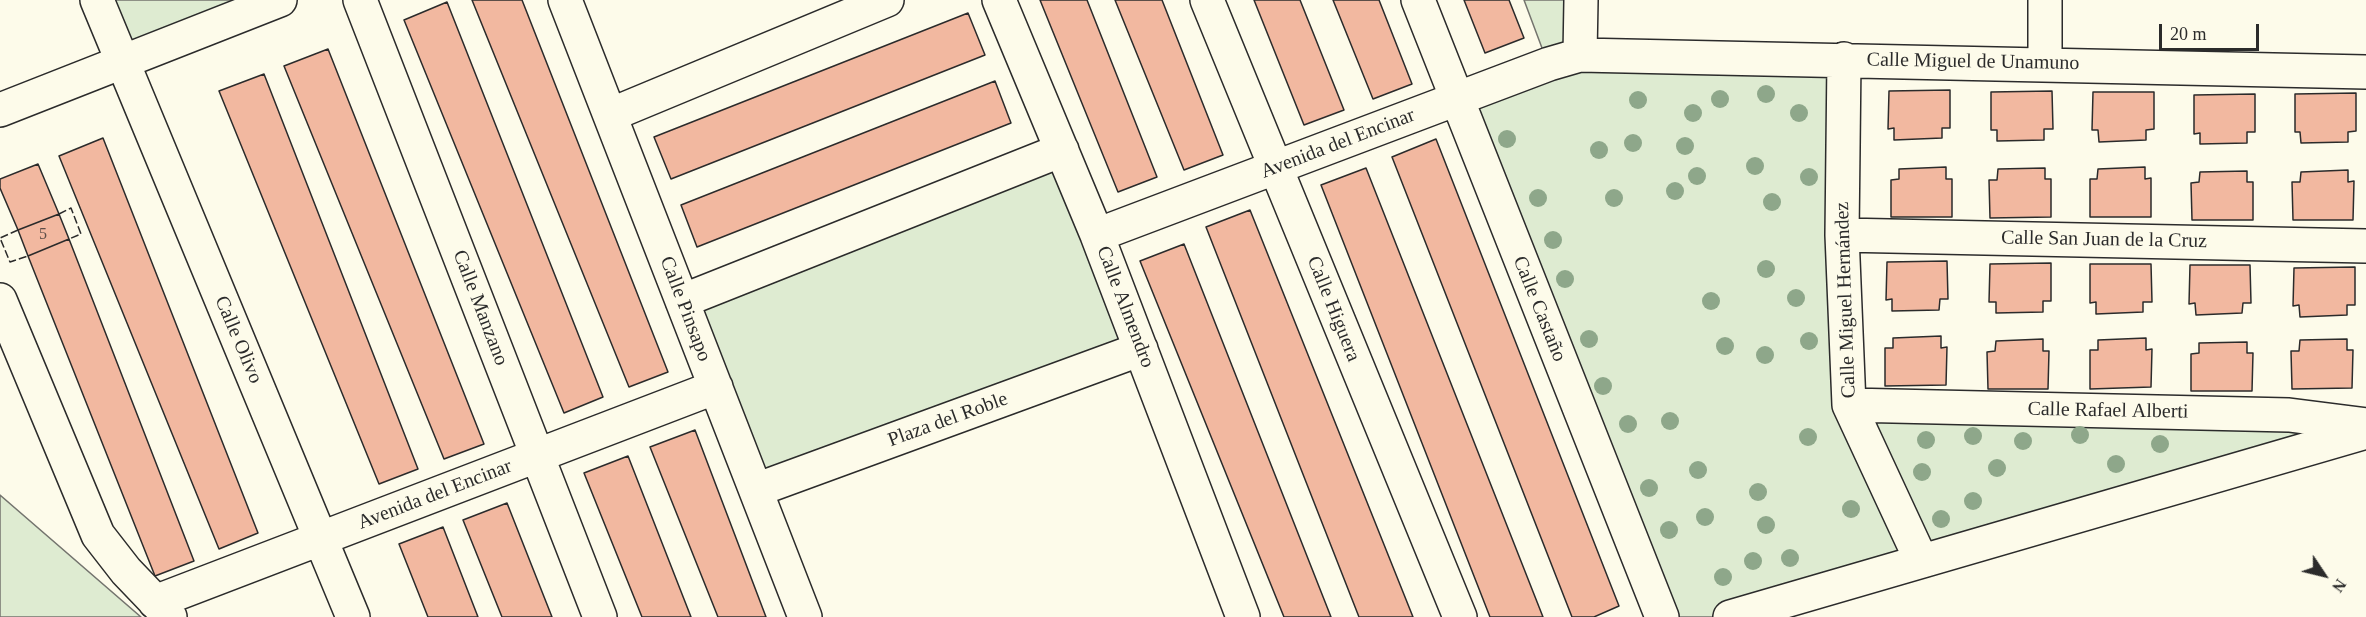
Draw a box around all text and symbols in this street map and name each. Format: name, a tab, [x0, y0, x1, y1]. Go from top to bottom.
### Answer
scale bar	[2162, 12, 2262, 50]
text: 20 m	[2170, 24, 2207, 44]
street label: Calle Miguel de Unamuno	[1866, 48, 2080, 76]
street label: Avenida del Encinar	[1258, 104, 1418, 184]
street label: Calle Miguel Hernández	[1831, 201, 1861, 399]
house number: 5	[39, 225, 47, 245]
street label: Calle San Juan de la Cruz	[2001, 226, 2207, 254]
street label: Calle Almendro	[1091, 243, 1159, 371]
street label: Calle Manzano	[447, 247, 513, 369]
street label: Calle Pinsapo	[654, 253, 716, 365]
street label: Calle Higuera	[1301, 253, 1365, 365]
street label: Calle Castaño	[1507, 253, 1571, 365]
street label: Calle Olivo	[209, 293, 267, 387]
street label: Plaza del Roble	[885, 387, 1011, 453]
street label: Calle Rafael Alberti	[2027, 398, 2189, 424]
street label: Avenida del Encinar	[355, 455, 515, 535]
north arrow	[2294, 545, 2354, 605]
text: N	[2329, 576, 2349, 595]

